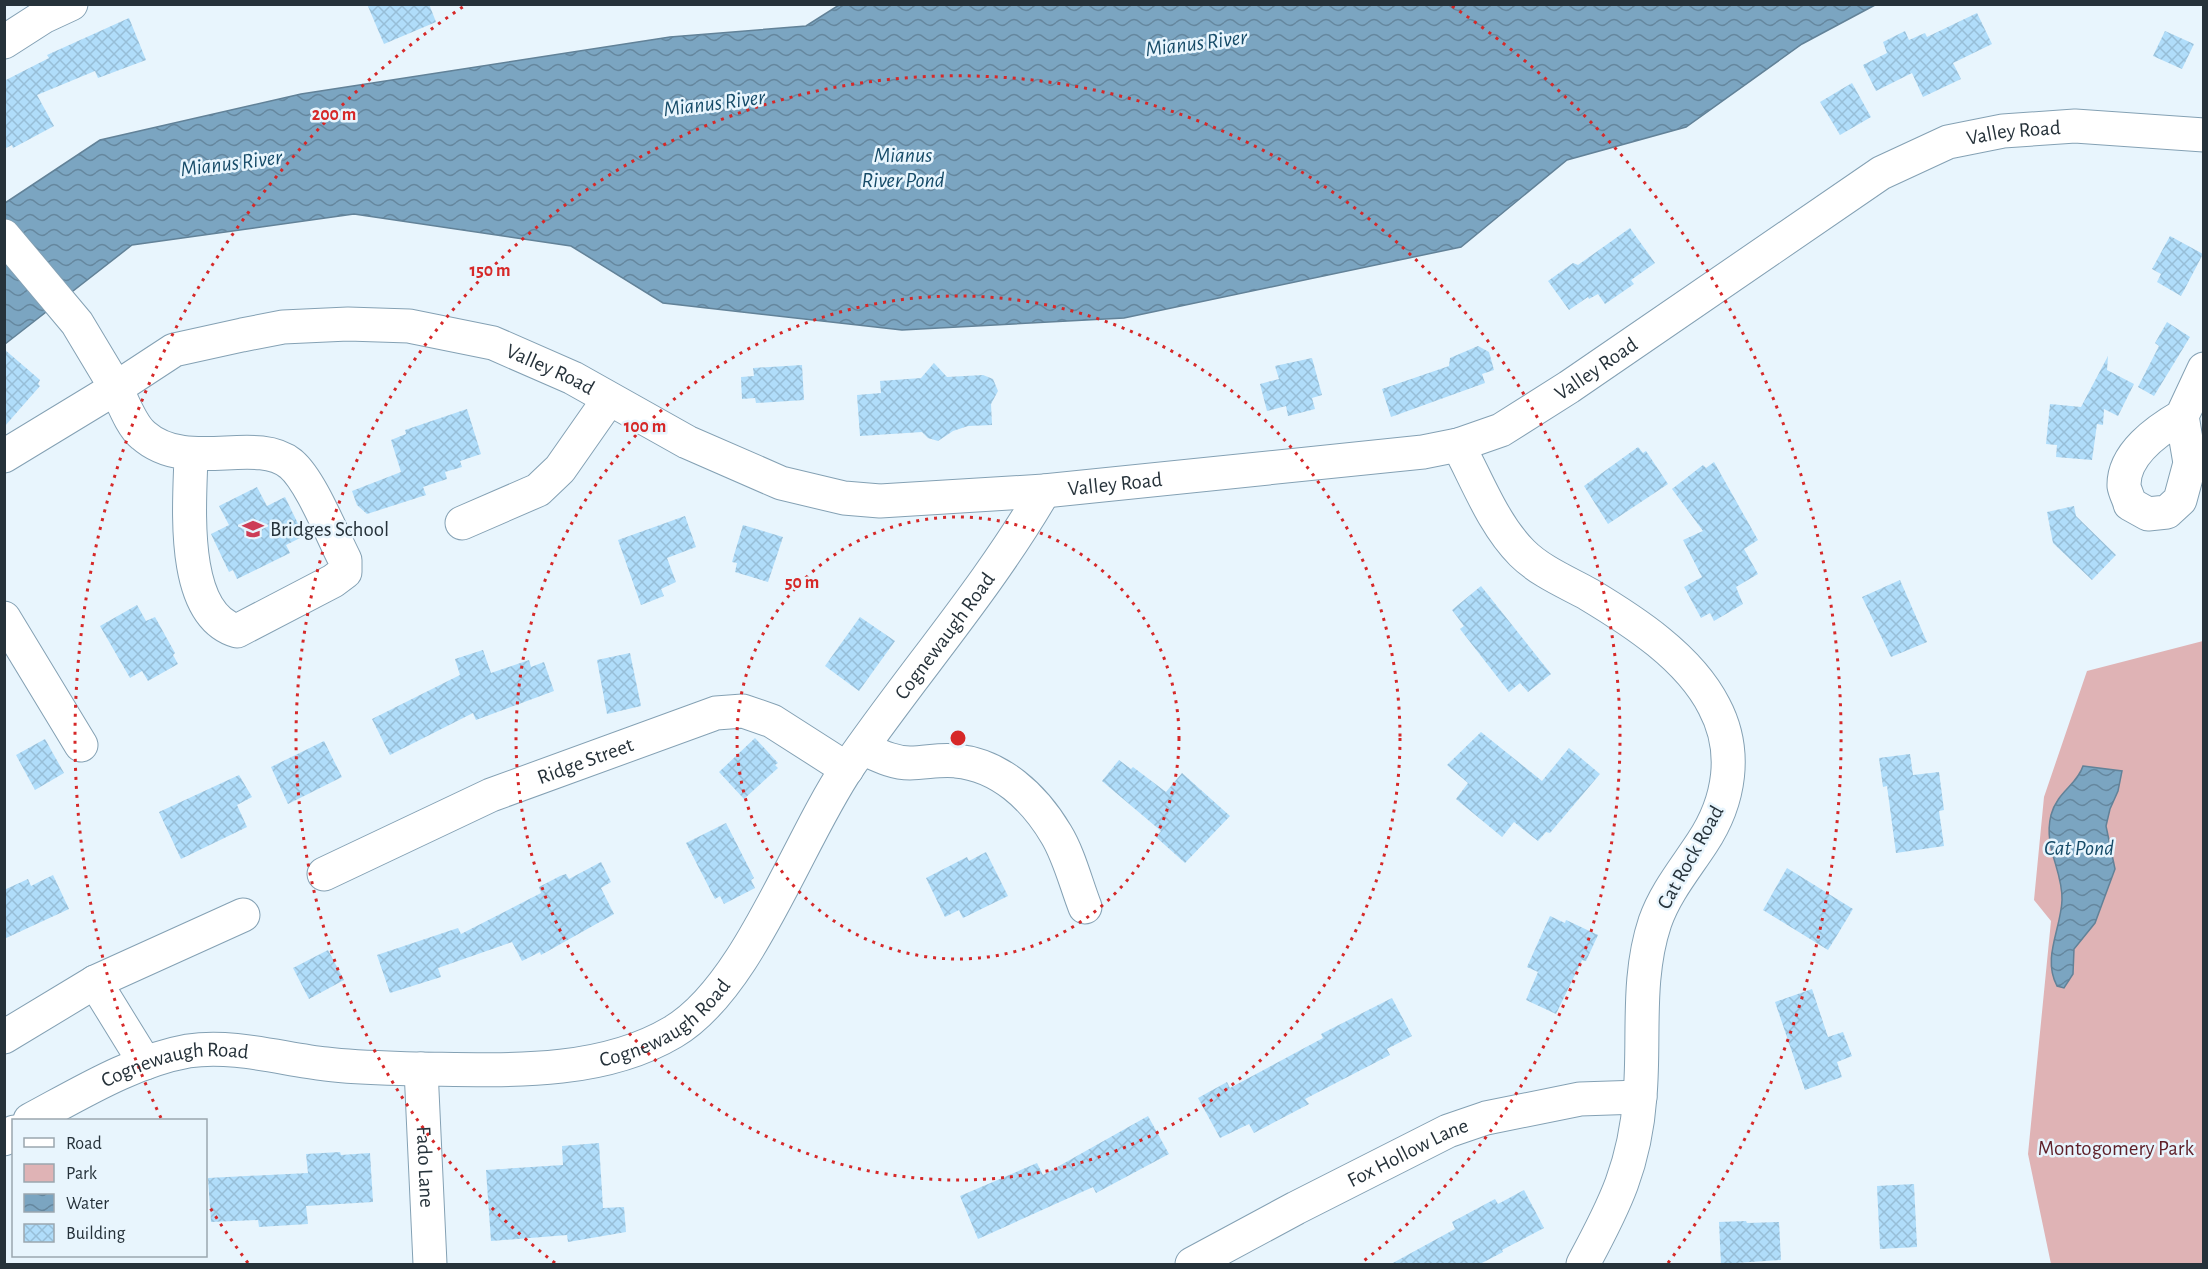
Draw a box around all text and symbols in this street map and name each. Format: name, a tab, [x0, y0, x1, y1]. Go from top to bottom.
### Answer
water label: Mianus River	[1144, 26, 1249, 60]
water label: Mianus River	[662, 86, 767, 120]
text: 200 m	[312, 106, 356, 124]
street label: Valley Road	[1965, 117, 2061, 149]
water label: Mianus River Pond	[862, 144, 945, 191]
water label: Mianus River	[179, 146, 284, 180]
text: 150 m	[470, 262, 510, 280]
street label: Valley Road	[1551, 333, 1641, 404]
street label: Valley Road	[503, 340, 598, 399]
text: 100 m	[624, 418, 666, 436]
street label: Valley Road	[1067, 469, 1163, 499]
school or university icon: Bridges School	[241, 517, 265, 541]
place label: Bridges School	[270, 519, 389, 540]
street label: Cognewaugh Road	[891, 569, 999, 703]
text: 50 m	[785, 574, 819, 592]
centre of rings	[948, 728, 968, 748]
street label: Ridge Street	[535, 734, 636, 788]
street label: Cat Rock Road	[1653, 802, 1728, 913]
water label: Cat Pond	[2044, 837, 2114, 859]
street label: Cognewaugh Road	[597, 975, 734, 1071]
street label: Cognewaugh Road	[98, 1039, 250, 1091]
street label: Fox Hollow Lane	[1344, 1115, 1471, 1191]
legend	[12, 1119, 207, 1257]
street label: Fado Lane	[413, 1126, 437, 1208]
text: Road	[66, 1135, 102, 1153]
park label: Montogomery Park	[2038, 1138, 2195, 1159]
text: Park	[66, 1165, 98, 1183]
text: Water	[66, 1195, 109, 1213]
text: Building	[66, 1225, 126, 1243]

